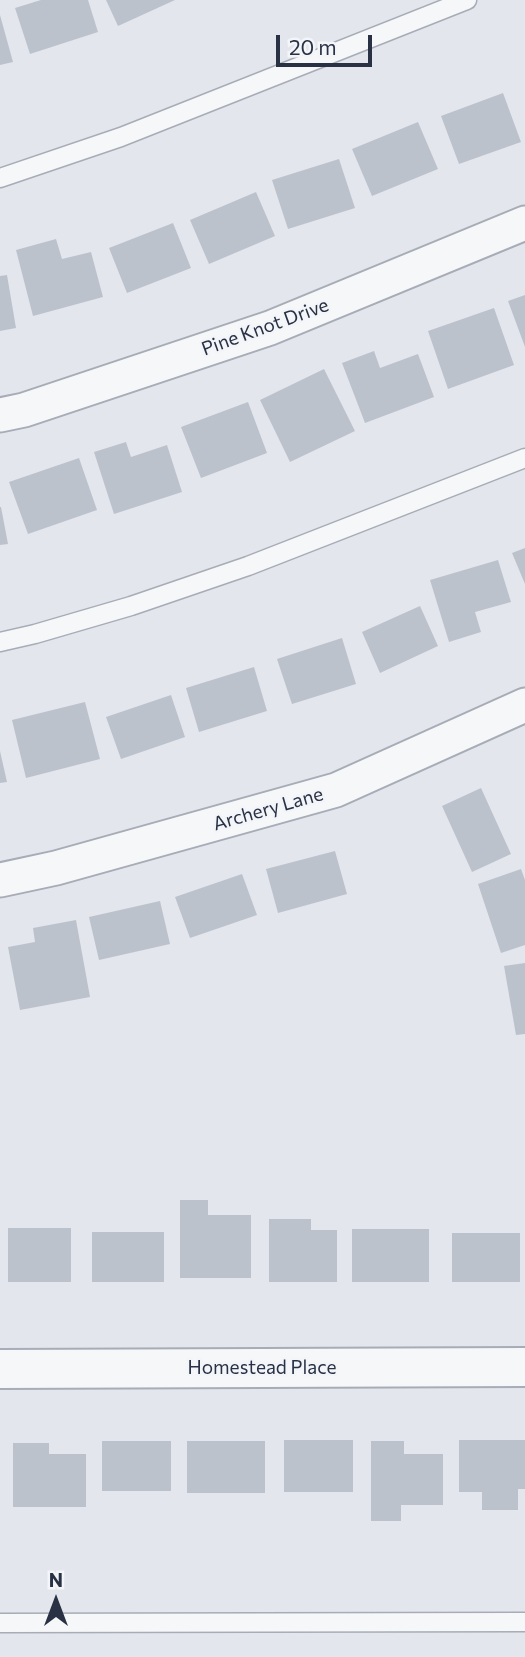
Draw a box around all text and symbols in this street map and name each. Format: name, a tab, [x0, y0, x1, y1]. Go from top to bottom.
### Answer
scale bar	[280, 21, 376, 65]
text: 20 m	[289, 34, 337, 59]
street label: Pine Knot Drive	[198, 293, 332, 361]
street label: Archery Lane	[210, 782, 326, 836]
street label: Homestead Place	[187, 1357, 337, 1379]
north arrow	[21, 1566, 91, 1636]
text: N	[49, 1568, 63, 1591]

